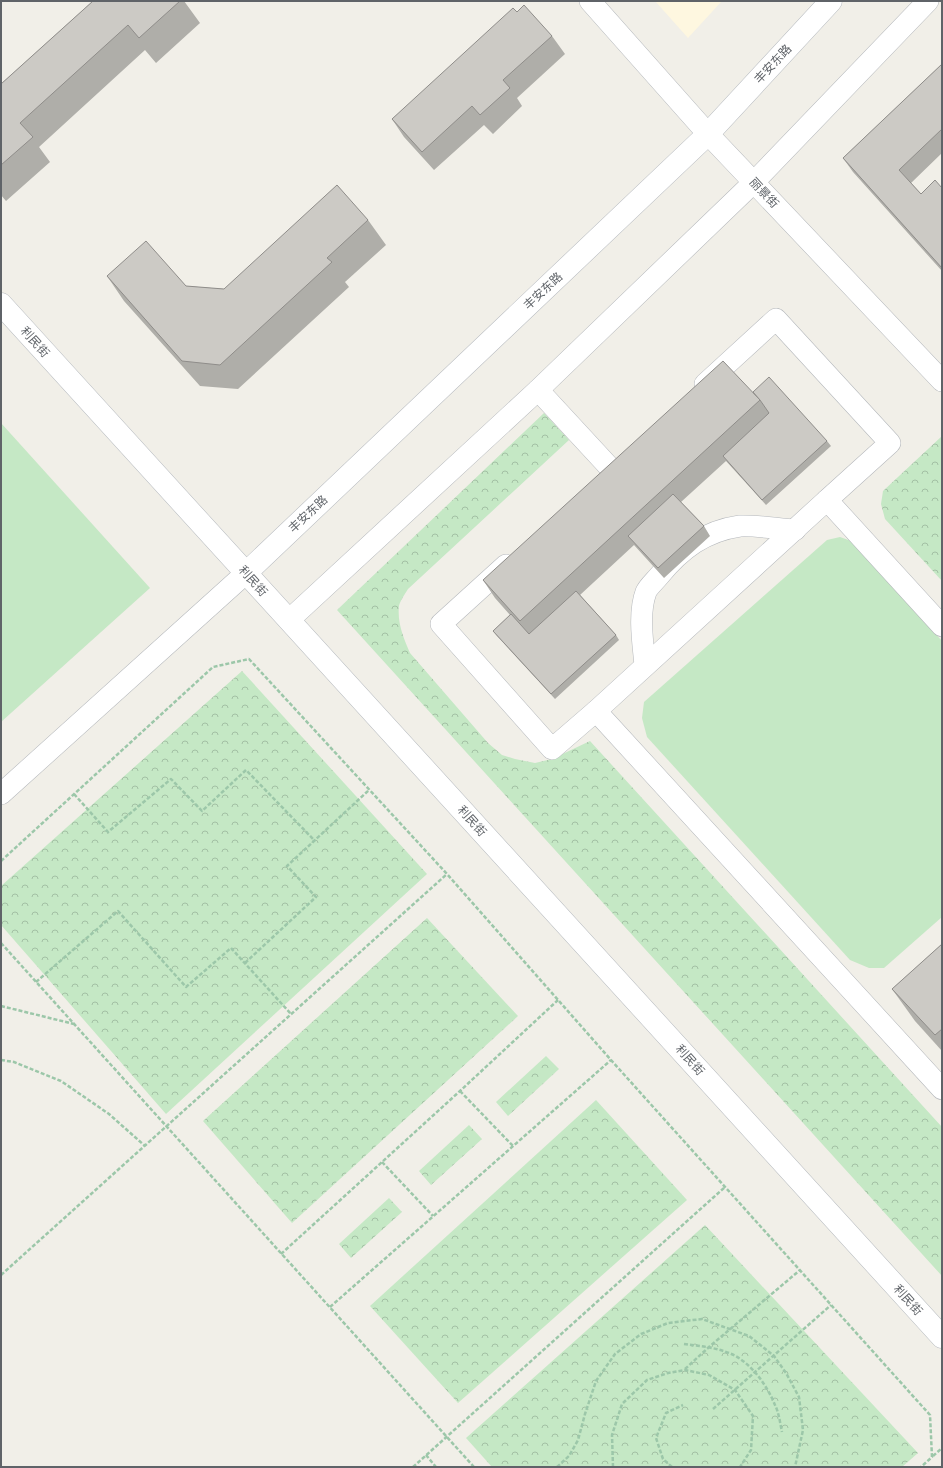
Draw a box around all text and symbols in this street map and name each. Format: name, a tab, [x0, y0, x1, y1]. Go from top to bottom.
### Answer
street label: 丰安东路	[750, 40, 795, 87]
street label: 丽景街	[746, 174, 783, 212]
street label: 丰安东路	[519, 268, 566, 313]
street label: 利民街	[17, 323, 54, 361]
street label: 丰安东路	[284, 491, 331, 536]
street label: 利民街	[235, 562, 272, 600]
street label: 利民街	[454, 802, 491, 840]
street label: 利民街	[672, 1041, 709, 1079]
street label: 利民街	[890, 1281, 927, 1319]

